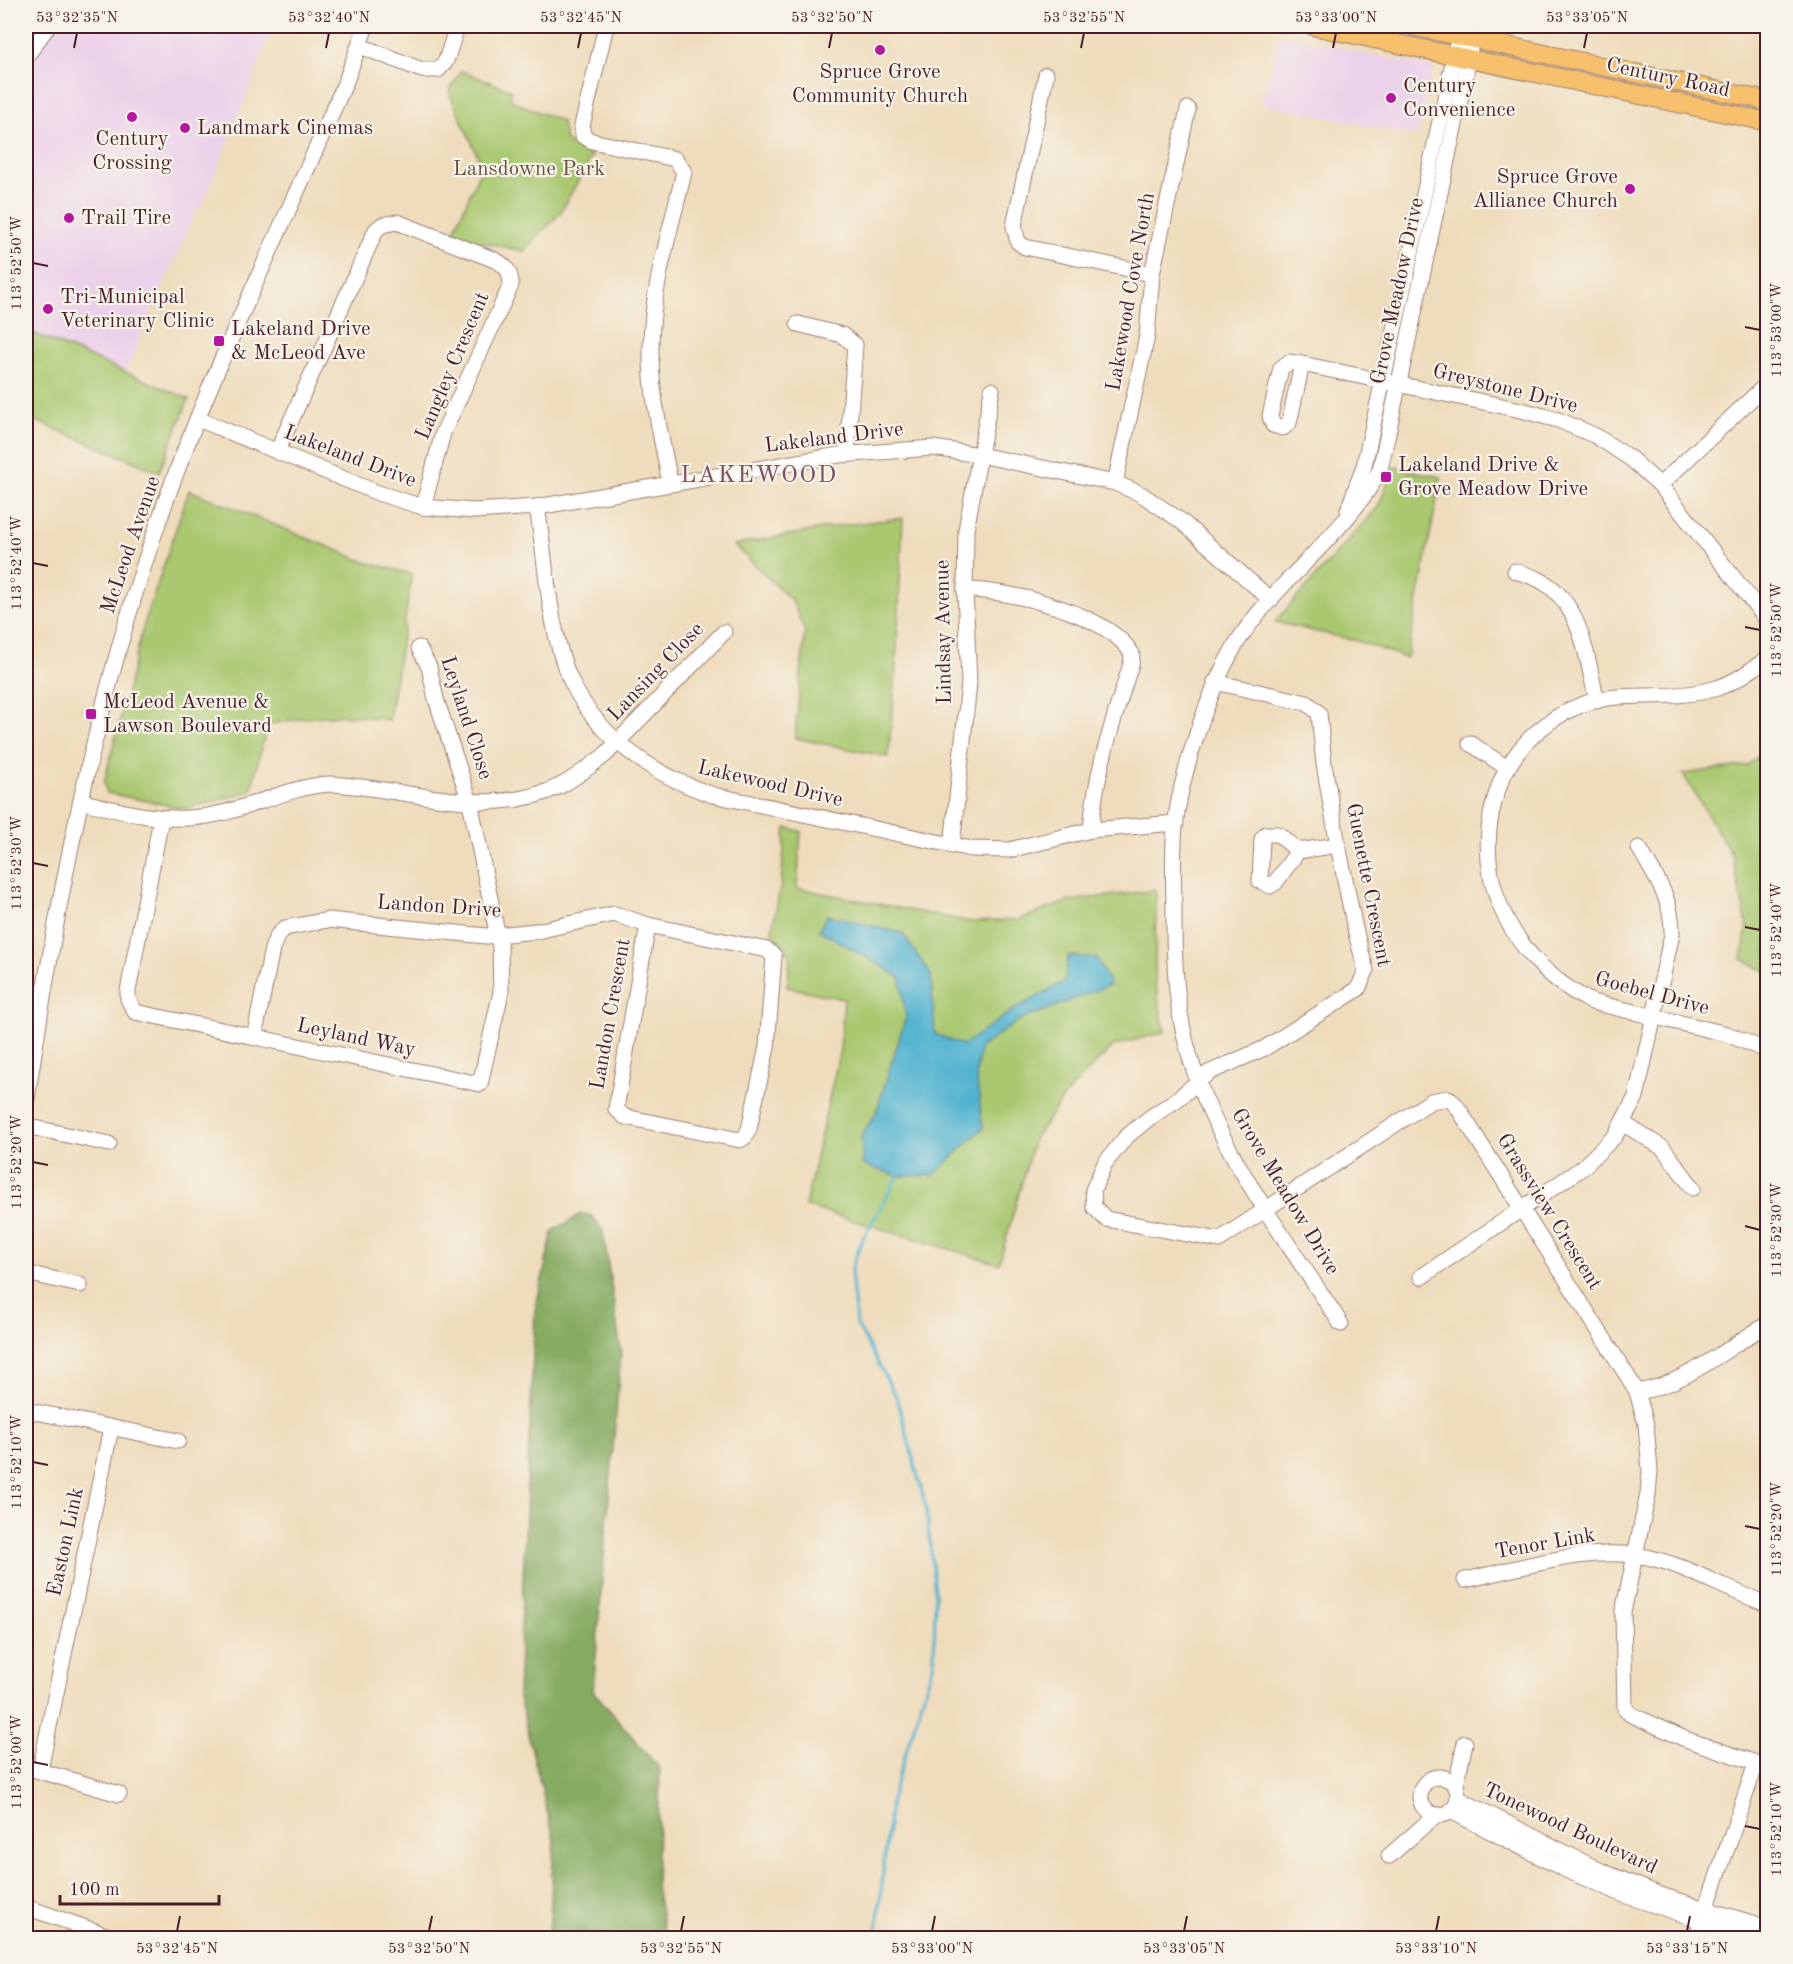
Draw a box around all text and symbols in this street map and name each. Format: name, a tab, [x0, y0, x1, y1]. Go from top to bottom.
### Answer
text: 53°32'35"N	[36, 11, 118, 26]
text: 53°32'40"N	[288, 11, 370, 26]
text: 53°32'45"N	[540, 11, 622, 26]
text: 53°32'50"N	[791, 11, 873, 26]
text: 53°32'55"N	[1043, 11, 1125, 26]
text: 53°33'00"N	[1295, 11, 1377, 26]
text: 53°33'05"N	[1546, 11, 1628, 26]
marker: Spruce Grove Community Church	[873, 43, 887, 57]
street label: Century Road	[1604, 55, 1732, 101]
place label: Spruce Grove Community Church	[792, 62, 968, 107]
place label: Century Convenience	[1403, 76, 1515, 121]
marker: Century Convenience	[1384, 91, 1398, 105]
marker: Century Crossing	[125, 110, 139, 124]
place label: Landmark Cinemas	[197, 118, 373, 139]
marker: Landmark Cinemas	[178, 121, 192, 135]
place label: Century Crossing	[92, 129, 172, 174]
park label: Lansdowne Park	[453, 159, 605, 180]
place label: Spruce Grove Alliance Church	[1473, 167, 1618, 212]
marker: Spruce Grove Alliance Church	[1623, 182, 1637, 196]
street label: Lakewood Cove North	[1103, 191, 1159, 393]
street label: Grove Meadow Drive	[1368, 196, 1428, 386]
place label: Trail Tire	[81, 208, 171, 229]
marker: Trail Tire	[62, 211, 76, 225]
text: 113°52'50"W	[10, 215, 25, 311]
text: 113°53'00"W	[1770, 282, 1785, 378]
place label: Tri-Municipal Veterinary Clinic	[60, 287, 214, 332]
street label: Langley Crescent	[412, 289, 494, 443]
marker: Tri-Municipal Veterinary Clinic	[41, 302, 55, 316]
place label: Lakeland Drive & McLeod Ave	[231, 319, 371, 364]
marker: Lakeland Drive & McLeod Ave	[212, 334, 226, 348]
street label: Greystone Drive	[1430, 361, 1580, 417]
street label: Lakeland Drive	[763, 419, 905, 457]
street label: Lakeland Drive	[281, 422, 419, 492]
place label: Lakeland Drive & Grove Meadow Drive	[1398, 455, 1588, 500]
district label: LAKEWOOD	[680, 464, 838, 488]
marker: Lakeland Drive & Grove Meadow Drive	[1379, 470, 1393, 484]
street label: McLeod Avenue	[98, 473, 164, 617]
text: 113°52'40"W	[10, 515, 25, 611]
street label: Lindsay Avenue	[932, 559, 956, 705]
text: 113°52'50"W	[1770, 582, 1785, 678]
street label: Lansing Close	[604, 619, 708, 725]
street label: Leyland Close	[436, 654, 496, 782]
place label: McLeod Avenue & Lawson Boulevard	[103, 692, 272, 737]
marker: McLeod Avenue & Lawson Boulevard	[84, 707, 98, 721]
street label: Lakewood Drive	[695, 757, 845, 811]
street label: Guenette Crescent	[1342, 801, 1394, 969]
text: 113°52'30"W	[10, 815, 25, 911]
text: 113°52'40"W	[1770, 882, 1785, 978]
street label: Landon Drive	[376, 892, 502, 922]
street label: Landon Crescent	[587, 937, 635, 1091]
street label: Goebel Drive	[1592, 969, 1712, 1019]
street label: Leyland Way	[295, 1015, 417, 1061]
street label: Grove Meadow Drive	[1227, 1105, 1343, 1279]
text: 113°52'20"W	[10, 1114, 25, 1210]
street label: Grassview Crescent	[1492, 1130, 1606, 1294]
text: 113°52'30"W	[1770, 1182, 1785, 1278]
text: 113°52'10"W	[10, 1414, 25, 1510]
text: 113°52'20"W	[1770, 1481, 1785, 1577]
street label: Easton Link	[44, 1485, 88, 1598]
street label: Tenor Link	[1493, 1525, 1597, 1563]
text: 113°52'00"W	[10, 1714, 25, 1810]
street label: Tonewood Boulevard	[1480, 1779, 1660, 1879]
text: 113°52'10"W	[1770, 1781, 1785, 1877]
scale bar	[60, 1868, 219, 1906]
text: 100 m	[69, 1881, 120, 1899]
text: 53°32'45"N	[136, 1942, 218, 1957]
text: 53°32'50"N	[388, 1942, 470, 1957]
text: 53°32'55"N	[640, 1942, 722, 1957]
text: 53°33'00"N	[891, 1942, 973, 1957]
text: 53°33'05"N	[1143, 1942, 1225, 1957]
text: 53°33'10"N	[1395, 1942, 1477, 1957]
text: 53°33'15"N	[1646, 1942, 1728, 1957]

